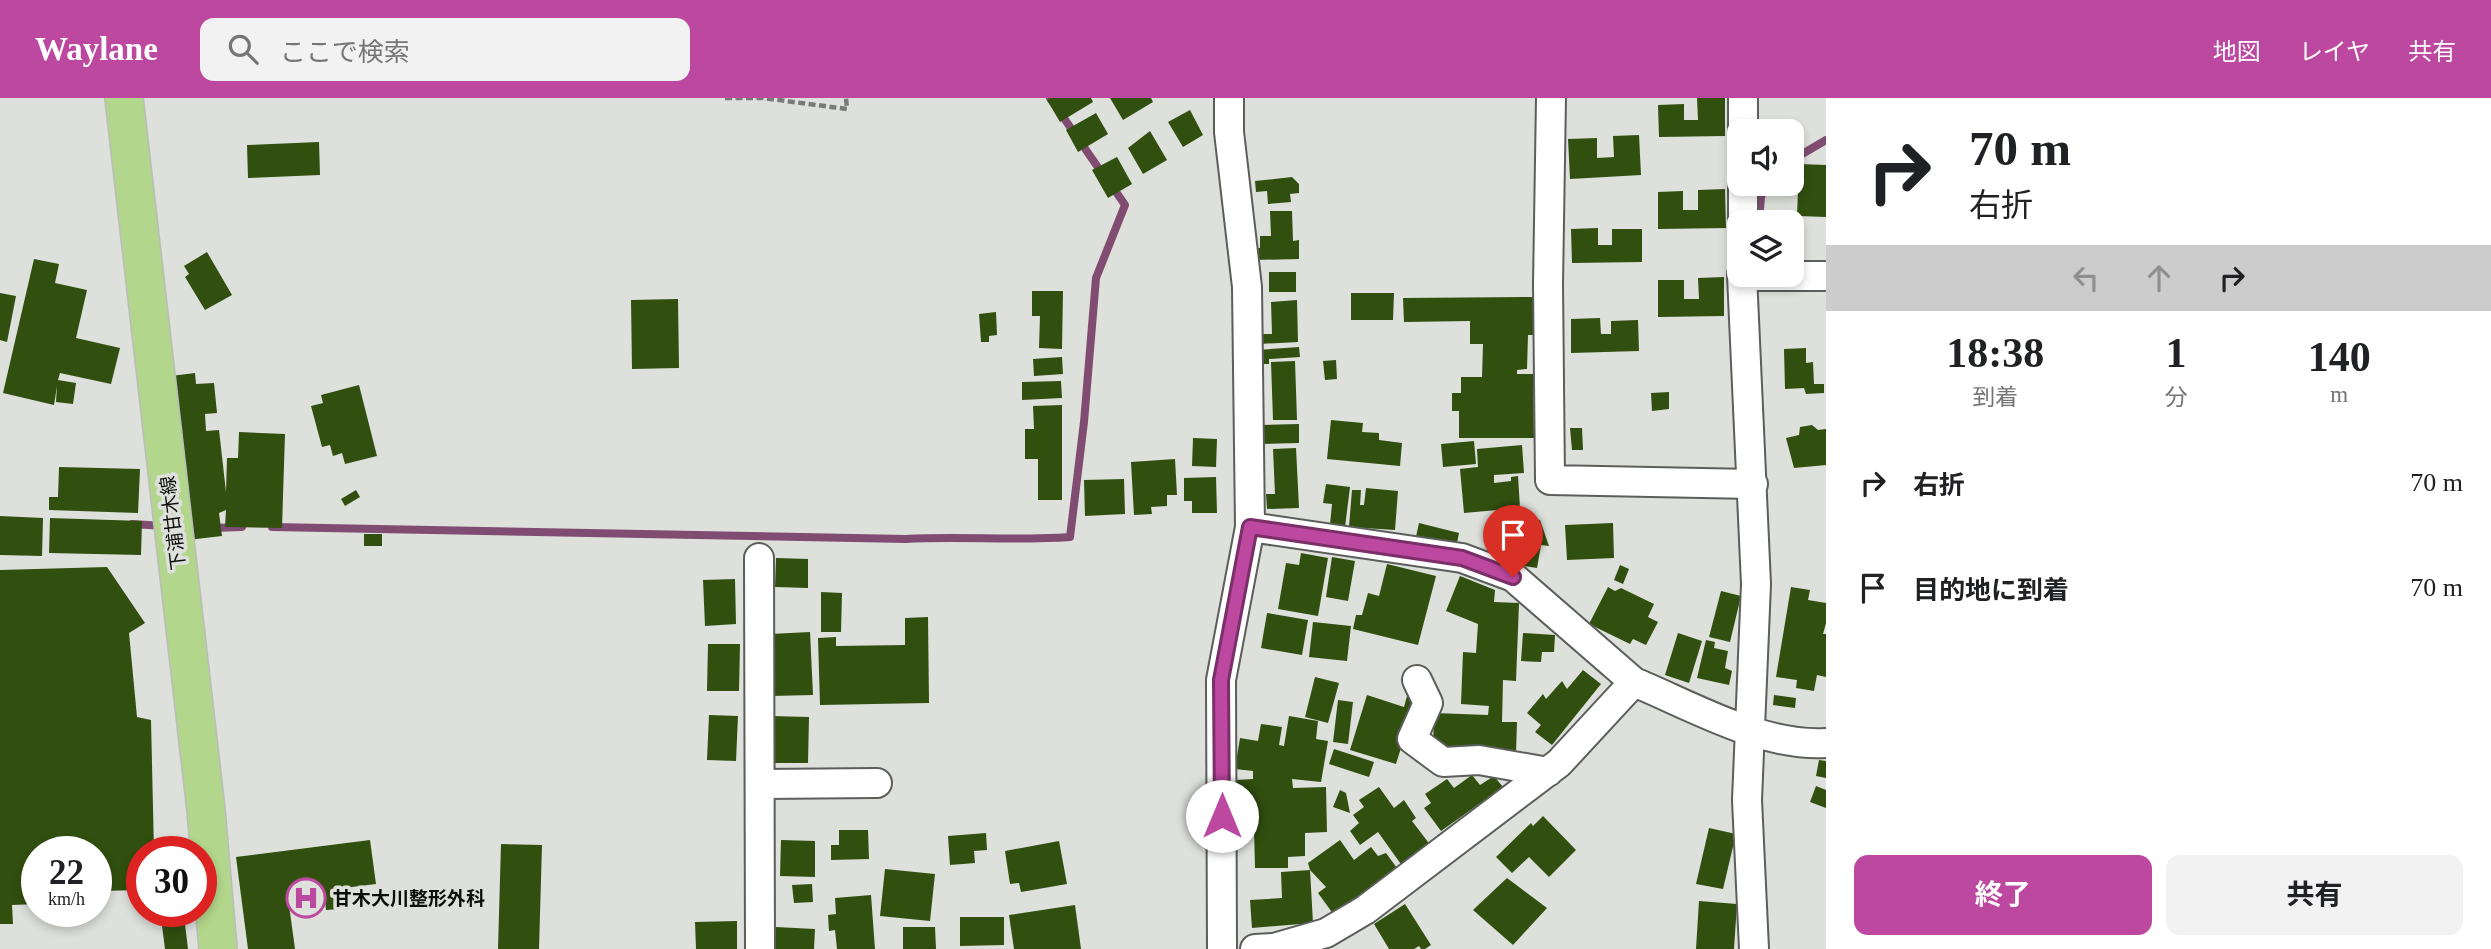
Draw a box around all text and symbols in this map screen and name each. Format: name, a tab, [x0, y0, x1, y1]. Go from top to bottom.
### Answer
search box	[200, 18, 690, 81]
icon: search	[224, 30, 262, 68]
text: Waylane	[35, 31, 158, 67]
text: ここで検索	[280, 38, 410, 67]
text: 地図	[2213, 39, 2261, 65]
text: レイヤ	[2299, 39, 2370, 65]
text: 共有	[2408, 39, 2456, 65]
map controls	[1727, 119, 1804, 287]
button: sound	[1727, 119, 1804, 196]
text: 70 m	[1969, 121, 2071, 176]
icon: right	[1854, 126, 1945, 217]
text: 右折	[1969, 187, 2033, 223]
button: layers	[1727, 210, 1804, 287]
icon: left	[2067, 259, 2105, 297]
icon: ahead	[2140, 259, 2178, 297]
icon: right	[2213, 259, 2251, 297]
text: 18:38	[1946, 330, 2044, 376]
text: 1	[2166, 330, 2187, 376]
text: 140	[2308, 334, 2371, 380]
text: m	[2330, 382, 2348, 407]
text: 到着	[1972, 385, 2018, 410]
text: 分	[2165, 385, 2188, 410]
icon: right	[1854, 464, 1892, 502]
text: 70 m	[2410, 468, 2463, 497]
text: 右折	[1913, 471, 1965, 500]
street label: 下浦甘木線	[157, 475, 189, 571]
pin	[1483, 505, 1543, 577]
icon: arrive	[1494, 516, 1532, 554]
icon: arrive	[1854, 569, 1892, 607]
text: 70 m	[2410, 573, 2463, 602]
text: 目的地に到着	[1913, 576, 2069, 605]
position arrow	[1185, 779, 1259, 853]
speed limit sign: 30	[126, 836, 217, 927]
text: 22	[49, 853, 84, 892]
button: 終了	[1854, 855, 2152, 935]
button: 共有	[2166, 855, 2463, 935]
hospital icon: 甘木大川整形外科	[285, 877, 327, 919]
place label: 甘木大川整形外科	[333, 888, 485, 909]
text: km/h	[48, 889, 85, 909]

